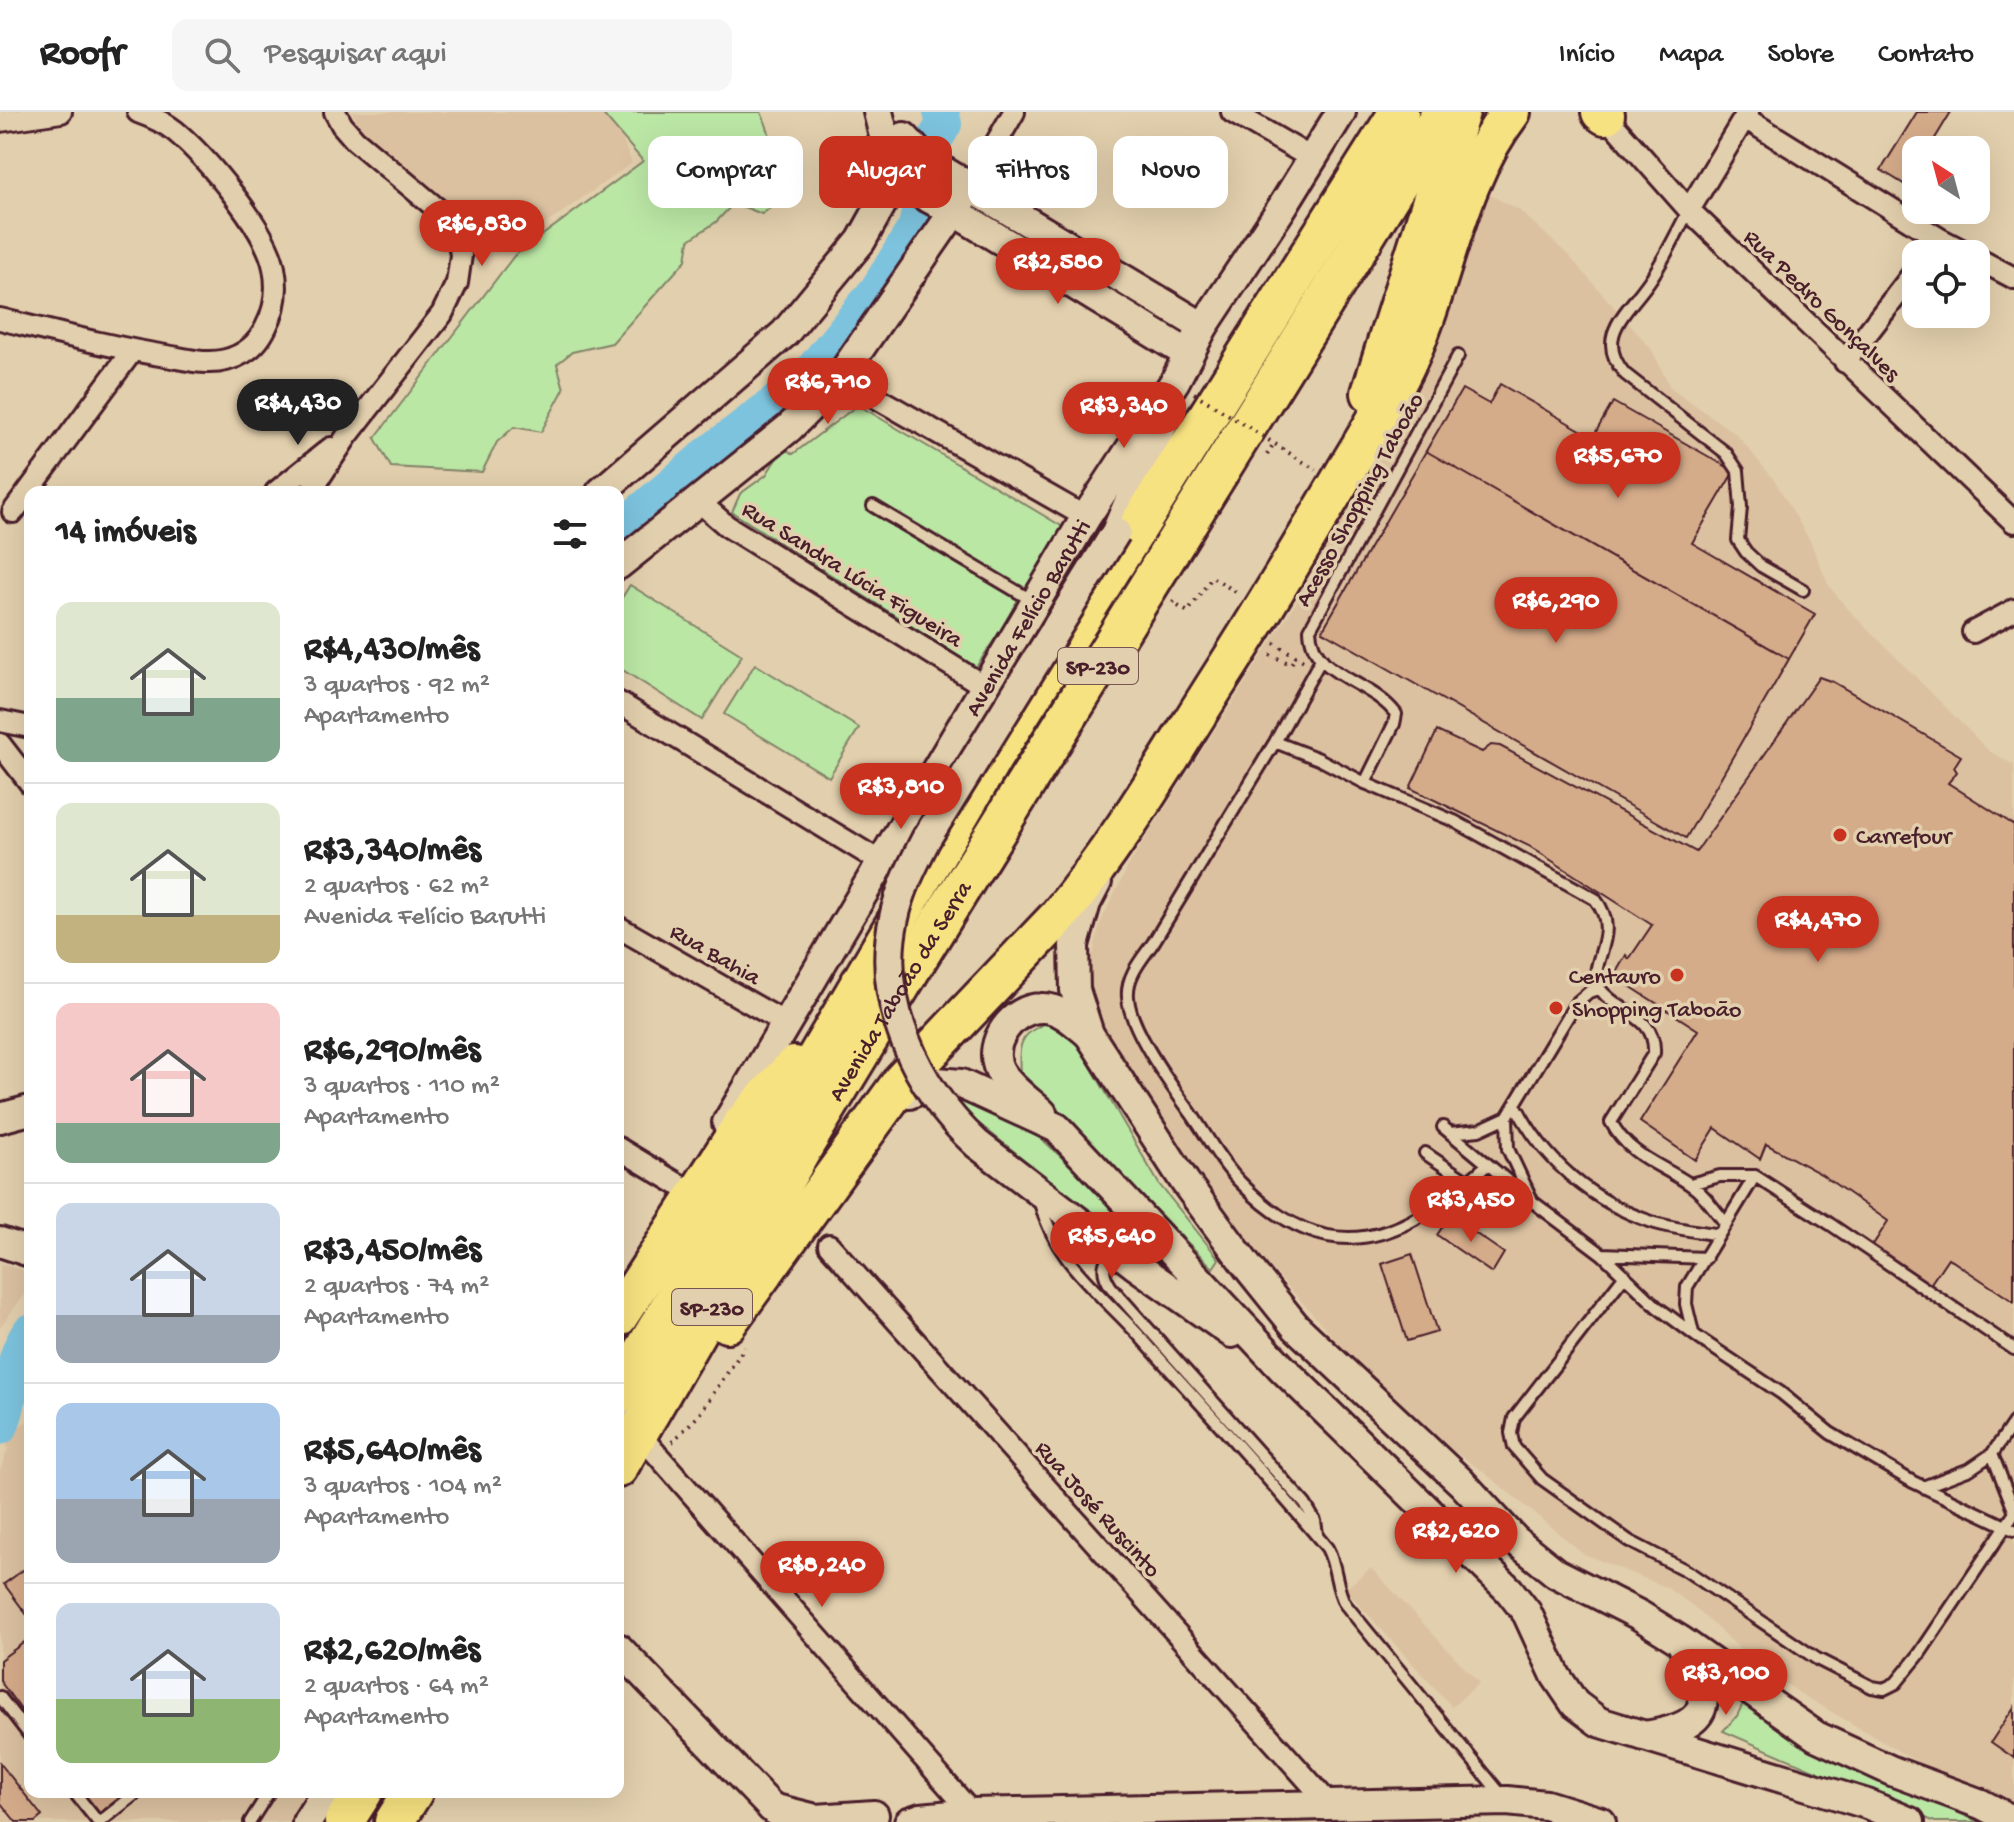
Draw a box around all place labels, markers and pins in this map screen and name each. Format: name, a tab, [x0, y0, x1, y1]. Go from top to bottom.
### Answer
pin: R$6,830	[408, 200, 556, 268]
pin: R$2,580	[984, 238, 1132, 306]
pin: R$6,710	[754, 358, 902, 426]
pin: R$4,430	[224, 379, 372, 447]
pin: R$3,340	[1050, 382, 1198, 450]
pin: R$5,670	[1544, 432, 1692, 500]
pin: R$6,290	[1482, 577, 1630, 645]
pin: R$3,810	[827, 763, 975, 831]
place label: Carrefour	[1856, 824, 1954, 853]
marker: Carrefour	[1831, 826, 1849, 844]
pin: R$4,470	[1744, 896, 1892, 964]
place label: Centauro	[1569, 964, 1661, 993]
marker: Centauro	[1668, 966, 1686, 984]
place label: Shopping Taboão	[1572, 997, 1742, 1026]
marker: Shopping Taboão	[1547, 999, 1565, 1017]
pin: R$3,450	[1397, 1176, 1545, 1244]
pin: R$5,640	[1038, 1212, 1186, 1280]
pin: R$2,620	[1382, 1507, 1530, 1575]
pin: R$8,240	[748, 1541, 896, 1609]
pin: R$3,100	[1652, 1649, 1800, 1717]

